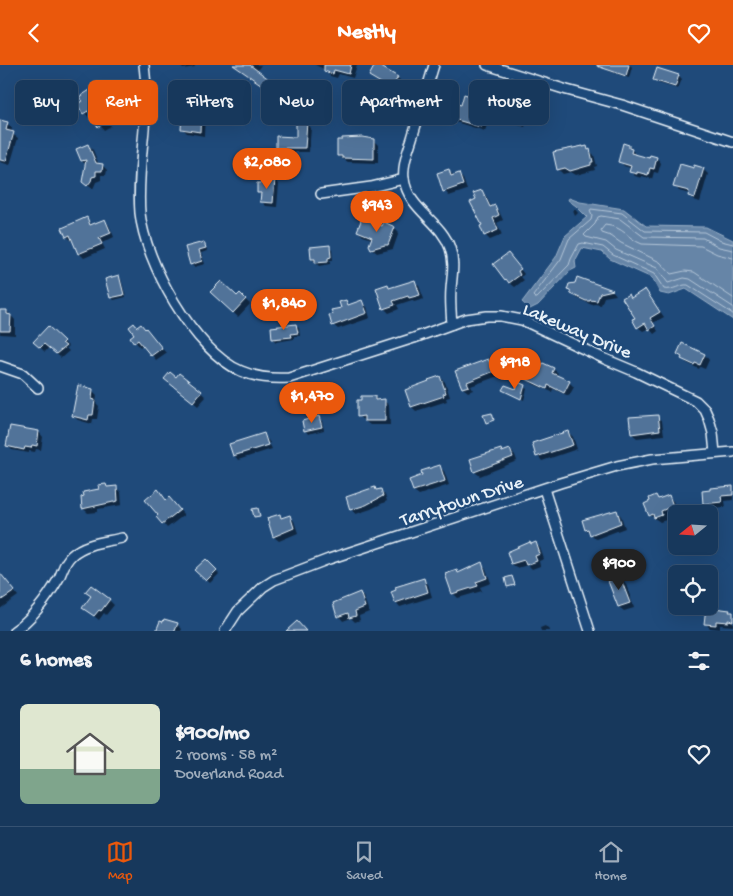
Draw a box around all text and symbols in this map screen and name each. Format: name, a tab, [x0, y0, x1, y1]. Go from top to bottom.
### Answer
icon: back	[20, 19, 48, 47]
icon: heart	[685, 19, 713, 47]
text: Nestly	[337, 20, 396, 46]
chip: Buy	[15, 80, 78, 125]
chip: Rent	[88, 80, 158, 125]
chip: Filters	[168, 80, 251, 125]
chip: New	[261, 80, 332, 125]
chip: Apartment	[342, 80, 459, 125]
chip: House	[469, 80, 549, 125]
pin: $2,080	[226, 147, 308, 190]
text: $2,080	[244, 154, 291, 173]
pin: $943	[347, 191, 407, 233]
text: $943	[361, 197, 393, 216]
pin: $1,840	[243, 289, 325, 331]
text: $1,840	[262, 295, 306, 314]
street label: Lakeway Drive	[519, 299, 635, 366]
pin: $918	[485, 347, 545, 390]
text: $918	[500, 354, 530, 373]
pin: $1,470	[271, 381, 353, 424]
text: $1,470	[290, 388, 334, 407]
street label: Tarrytown Drive	[397, 472, 527, 533]
north arrow	[668, 505, 718, 555]
map controls	[668, 505, 718, 615]
pin: $900	[589, 549, 649, 591]
text: $900	[602, 555, 636, 574]
button: locate	[668, 565, 718, 615]
icon: filters	[685, 647, 713, 675]
text: 6 homes	[20, 649, 91, 674]
text: $900/mo	[175, 722, 250, 747]
icon: home	[60, 724, 120, 784]
icon: heart	[685, 740, 713, 768]
text: 2 rooms · 58 m²	[175, 747, 277, 766]
text: Doverland Road	[175, 766, 283, 785]
tab: Map	[106, 838, 134, 885]
tab: Saved	[346, 838, 382, 885]
tab: Home	[594, 838, 627, 885]

